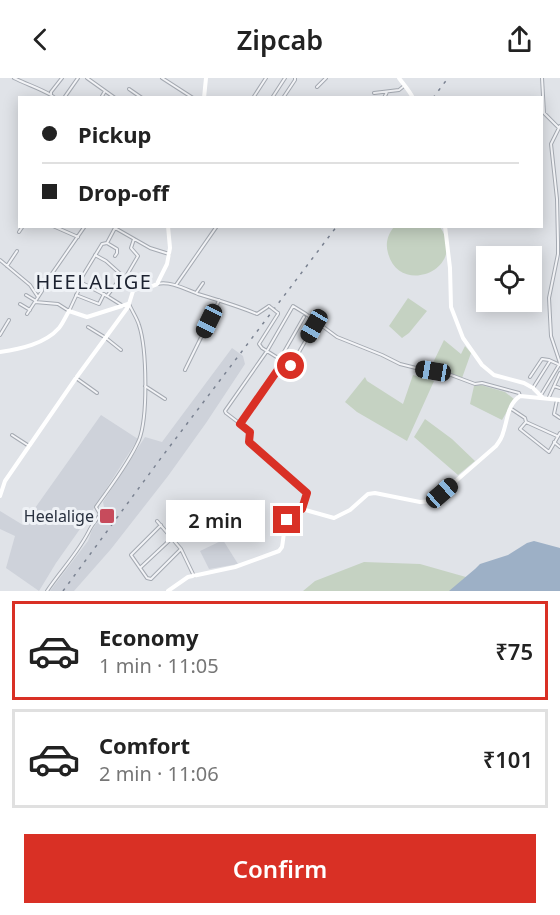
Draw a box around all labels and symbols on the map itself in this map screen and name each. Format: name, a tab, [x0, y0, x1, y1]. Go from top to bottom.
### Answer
district label: HEELALIGE	[36, 268, 152, 295]
car	[193, 301, 225, 341]
car	[297, 306, 331, 346]
route start	[277, 352, 304, 379]
car	[414, 359, 452, 383]
car	[423, 474, 461, 512]
callout: 2 min	[167, 499, 266, 541]
place label: Heelalige	[24, 505, 94, 527]
route end	[273, 506, 300, 533]
marker: Heelalige	[98, 507, 116, 525]

